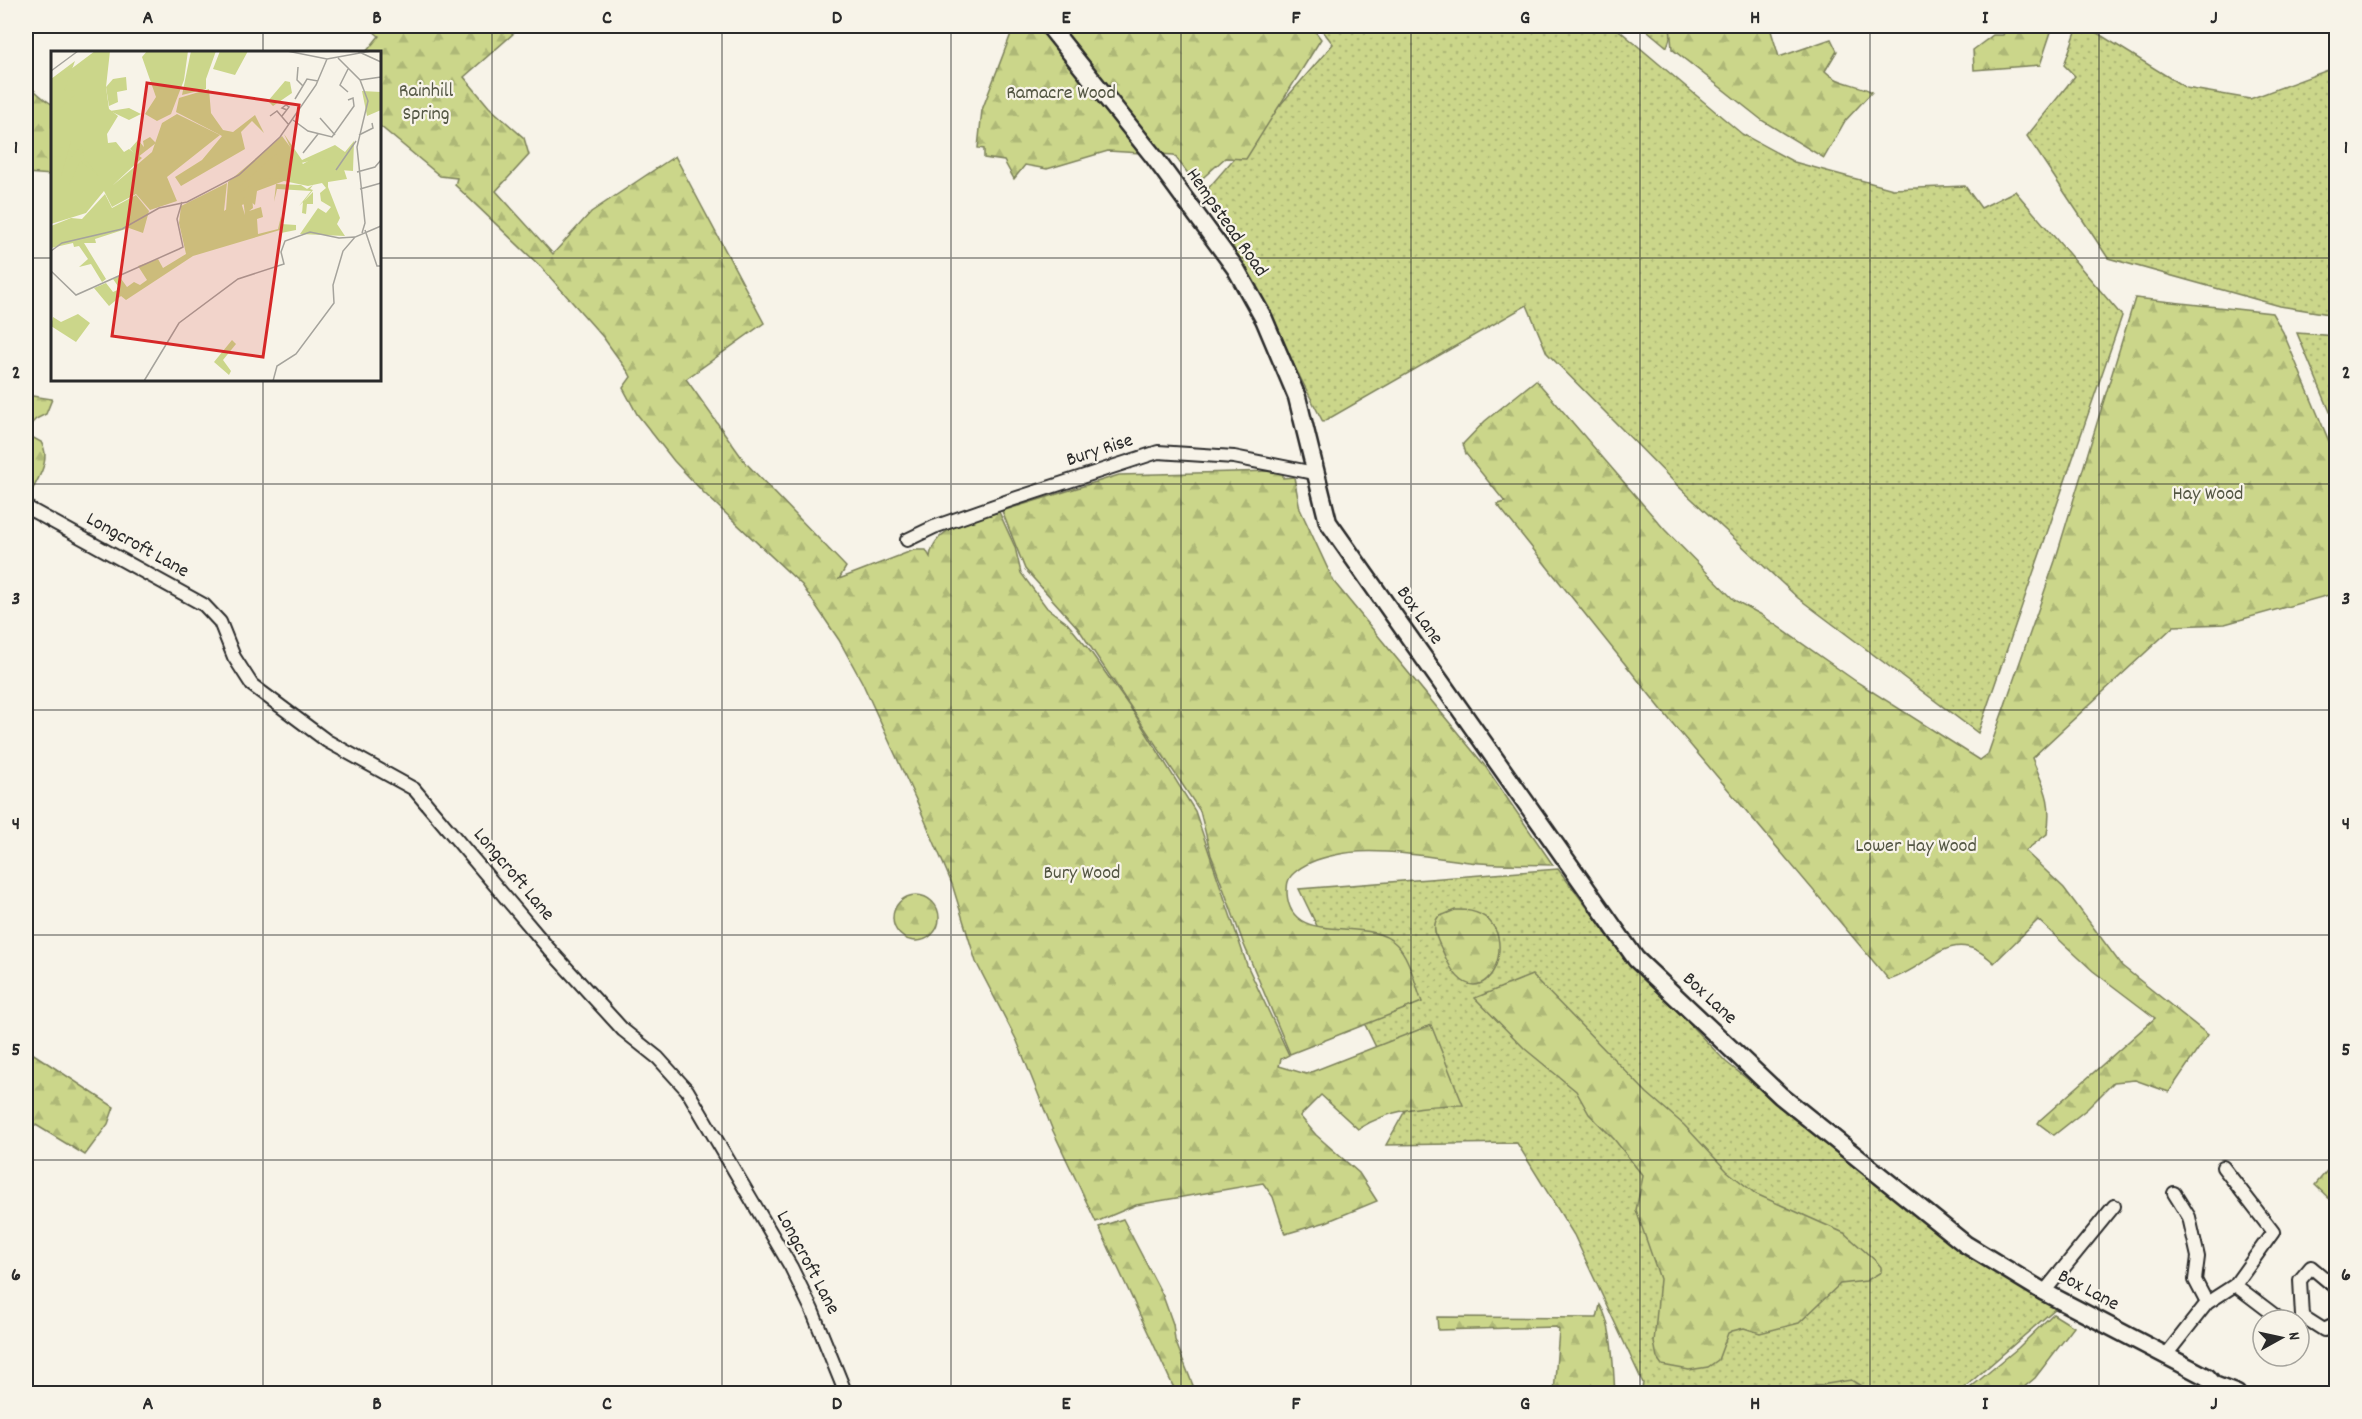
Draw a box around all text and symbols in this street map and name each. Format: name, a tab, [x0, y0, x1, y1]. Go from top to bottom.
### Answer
text: A	[143, 5, 154, 33]
text: B	[372, 5, 382, 33]
text: C	[602, 5, 612, 33]
text: D	[832, 5, 843, 33]
text: E	[1061, 5, 1071, 33]
text: F	[1292, 5, 1302, 33]
text: G	[1520, 5, 1530, 33]
text: H	[1750, 5, 1760, 33]
text: I	[1982, 5, 1989, 33]
text: J	[2210, 5, 2218, 33]
inset map	[51, 51, 381, 381]
park label: Rainhill Spring	[399, 78, 453, 129]
park label: Ramacre Wood	[1006, 80, 1116, 108]
text: 1	[14, 135, 18, 163]
text: 1	[2344, 135, 2348, 163]
street label: Hempstead Road	[1178, 163, 1274, 283]
text: 2	[12, 360, 20, 388]
text: 2	[2342, 360, 2350, 388]
street label: Bury Rise	[1063, 427, 1137, 475]
park label: Hay Wood	[2173, 481, 2243, 509]
street label: Longcroft Lane	[80, 506, 194, 586]
street label: Box Lane	[1389, 581, 1450, 651]
text: 3	[12, 586, 20, 614]
text: 3	[2342, 586, 2350, 614]
text: 4	[12, 811, 20, 839]
text: 4	[2342, 811, 2350, 839]
street label: Longcroft Lane	[466, 822, 561, 928]
park label: Lower Hay Wood	[1855, 833, 1977, 861]
park label: Bury Wood	[1044, 860, 1120, 888]
street label: Box Lane	[1675, 966, 1743, 1032]
text: 5	[11, 1037, 21, 1065]
text: 5	[2341, 1037, 2351, 1065]
street label: Longcroft Lane	[768, 1206, 846, 1320]
text: 6	[11, 1262, 21, 1290]
text: 6	[2341, 1262, 2351, 1290]
street label: Box Lane	[2052, 1263, 2124, 1319]
north arrow	[2251, 1308, 2311, 1368]
text: N	[2281, 1331, 2305, 1342]
text: A	[143, 1391, 154, 1419]
text: B	[372, 1391, 382, 1419]
text: C	[602, 1391, 612, 1419]
text: D	[832, 1391, 843, 1419]
text: E	[1061, 1391, 1071, 1419]
text: F	[1292, 1391, 1302, 1419]
text: G	[1520, 1391, 1530, 1419]
text: H	[1750, 1391, 1760, 1419]
text: I	[1982, 1391, 1989, 1419]
text: J	[2210, 1391, 2218, 1419]

